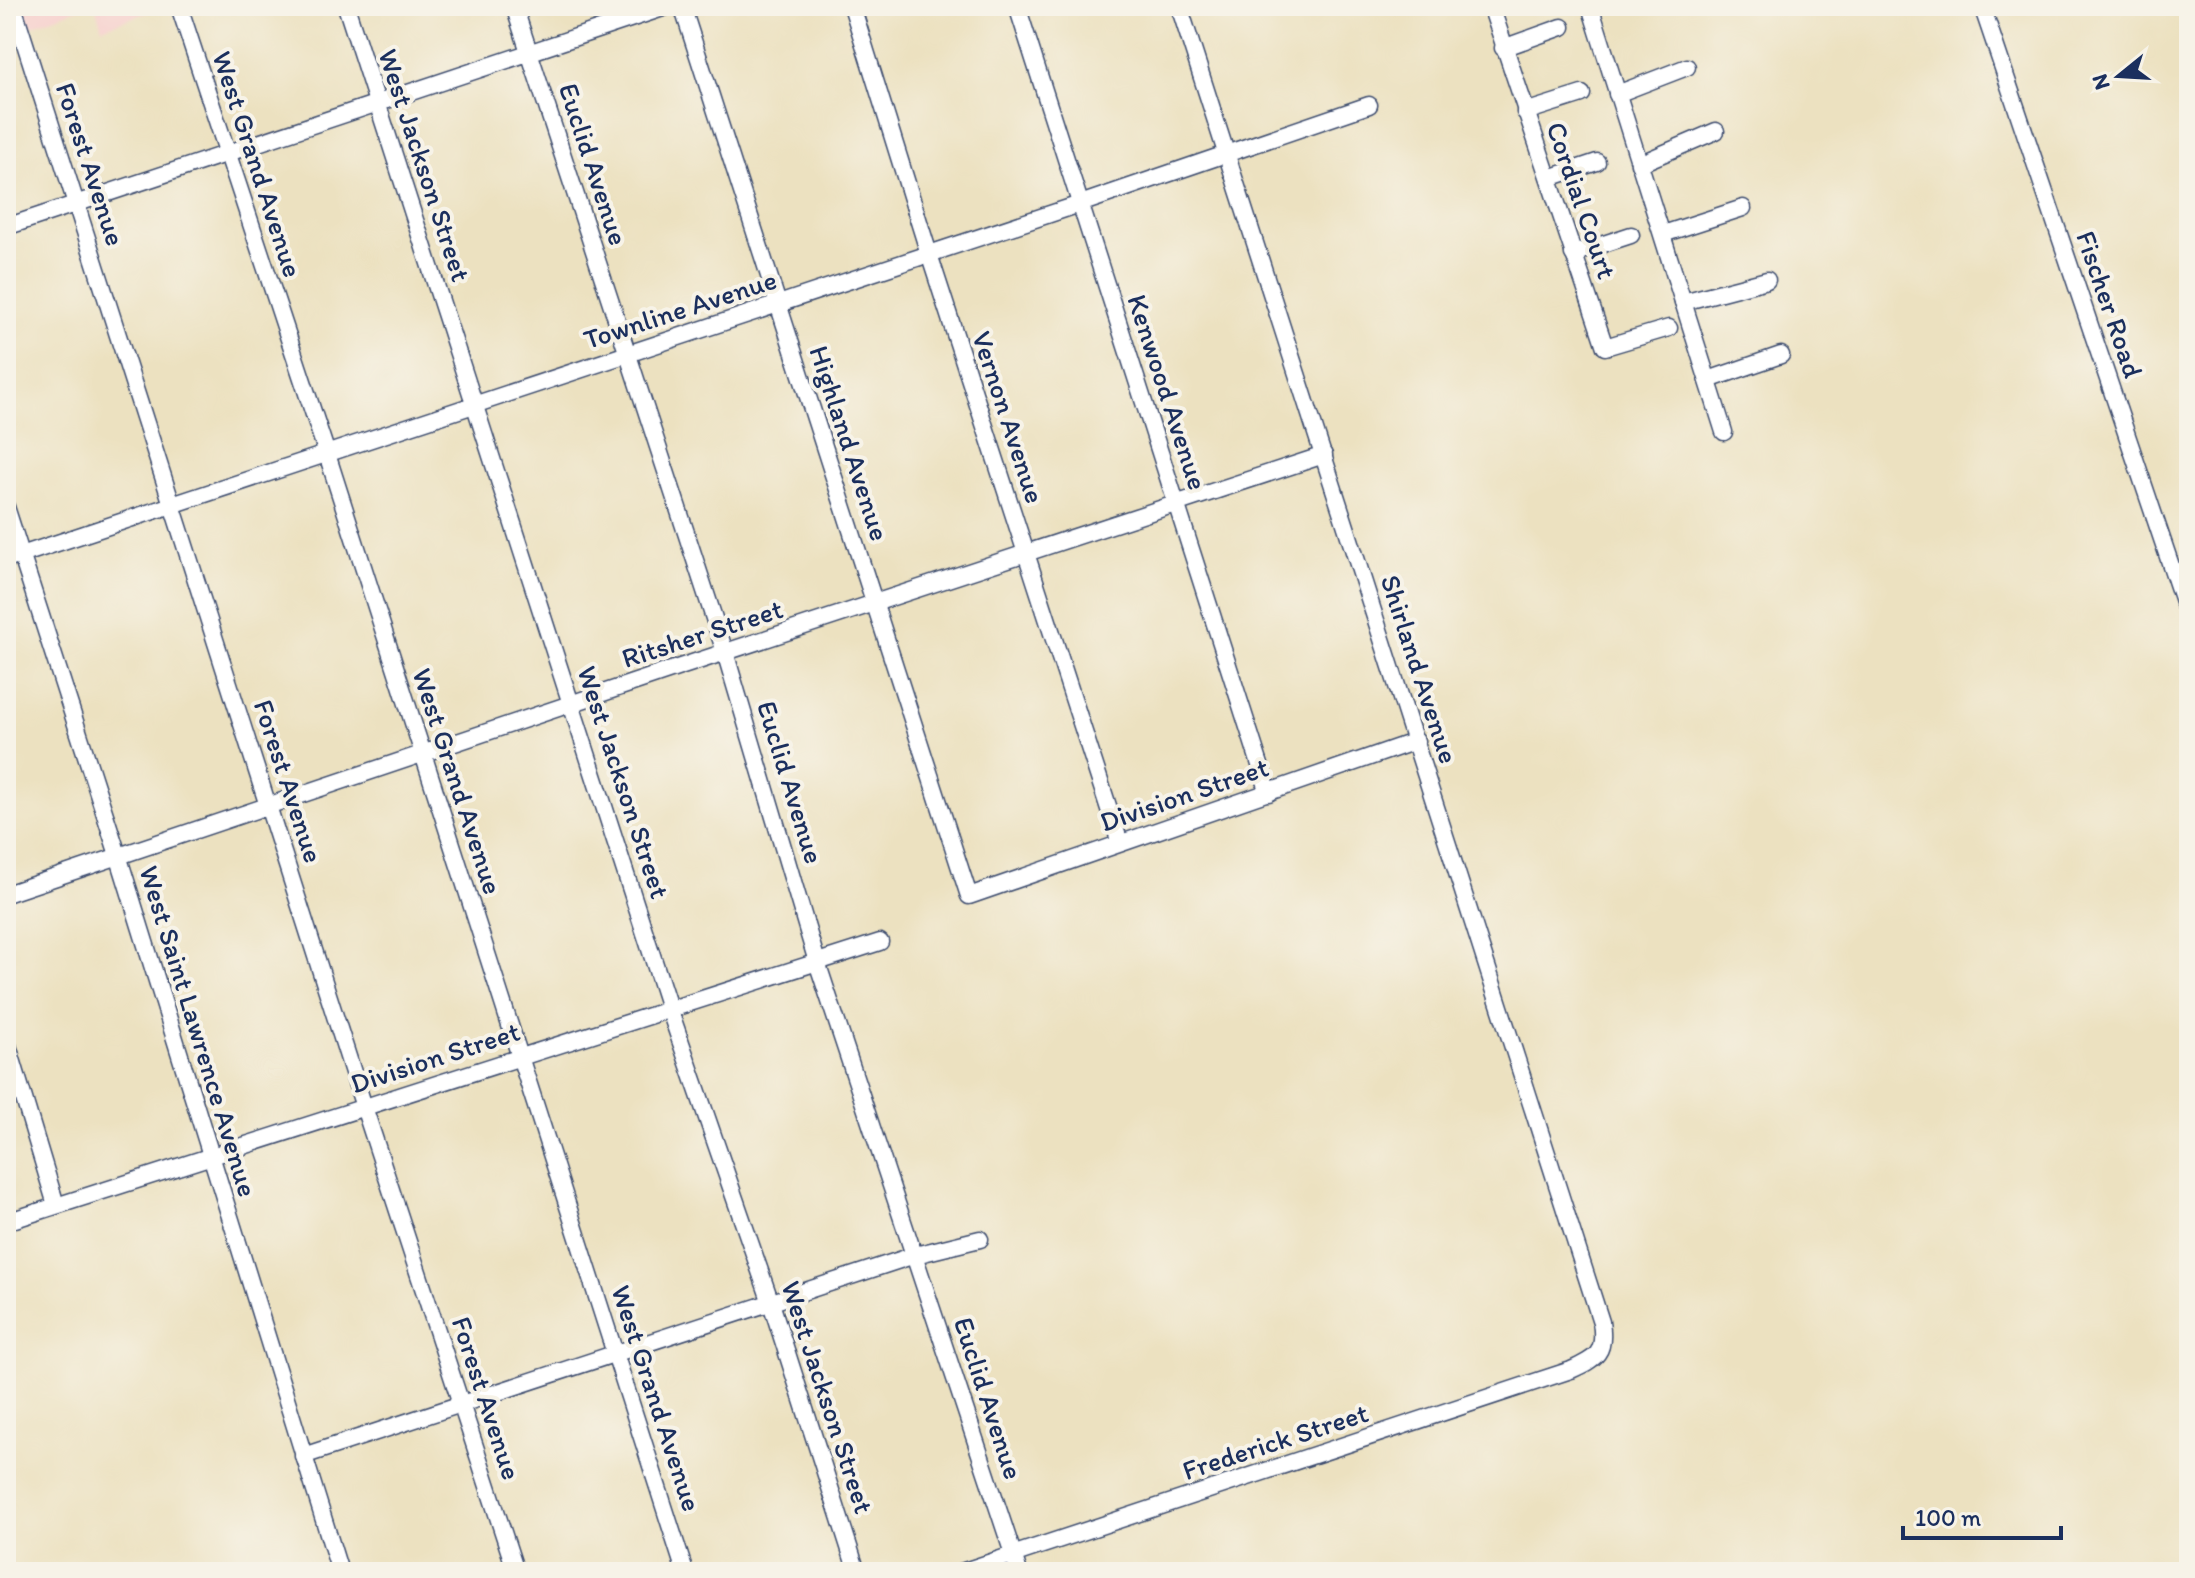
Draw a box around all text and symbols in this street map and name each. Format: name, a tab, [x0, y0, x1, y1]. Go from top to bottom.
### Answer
north arrow	[2079, 36, 2159, 116]
street label: West Jackson Street	[371, 44, 479, 286]
street label: West Grand Avenue	[205, 47, 311, 281]
text: N	[2085, 71, 2116, 93]
street label: Forest Avenue	[49, 78, 133, 250]
street label: Euclid Avenue	[552, 79, 636, 249]
street label: Cordial Court	[1539, 117, 1625, 283]
street label: Fischer Road	[2069, 226, 2151, 382]
street label: Townline Avenue	[579, 262, 781, 356]
street label: Kenwood Avenue	[1120, 290, 1216, 494]
street label: Vernon Avenue	[965, 327, 1053, 507]
street label: Highland Avenue	[802, 341, 898, 545]
street label: Shirland Avenue	[1374, 570, 1466, 768]
street label: Ritsher Street	[617, 591, 787, 675]
street label: West Jackson Street	[570, 661, 678, 903]
street label: West Grand Avenue	[405, 664, 511, 898]
street label: Forest Avenue	[247, 695, 331, 867]
street label: Euclid Avenue	[750, 697, 832, 867]
street label: Division Street	[1095, 749, 1273, 839]
street label: West Saint Lawrence Avenue	[132, 861, 266, 1201]
street label: Division Street	[346, 1014, 524, 1100]
street label: West Jackson Street	[774, 1276, 882, 1518]
street label: West Grand Avenue	[604, 1281, 710, 1515]
street label: Forest Avenue	[445, 1312, 529, 1484]
street label: Euclid Avenue	[947, 1313, 1031, 1483]
street label: Frederick Street	[1178, 1395, 1372, 1487]
scale bar	[1903, 1490, 2061, 1540]
text: 100 m	[1915, 1503, 1981, 1532]

